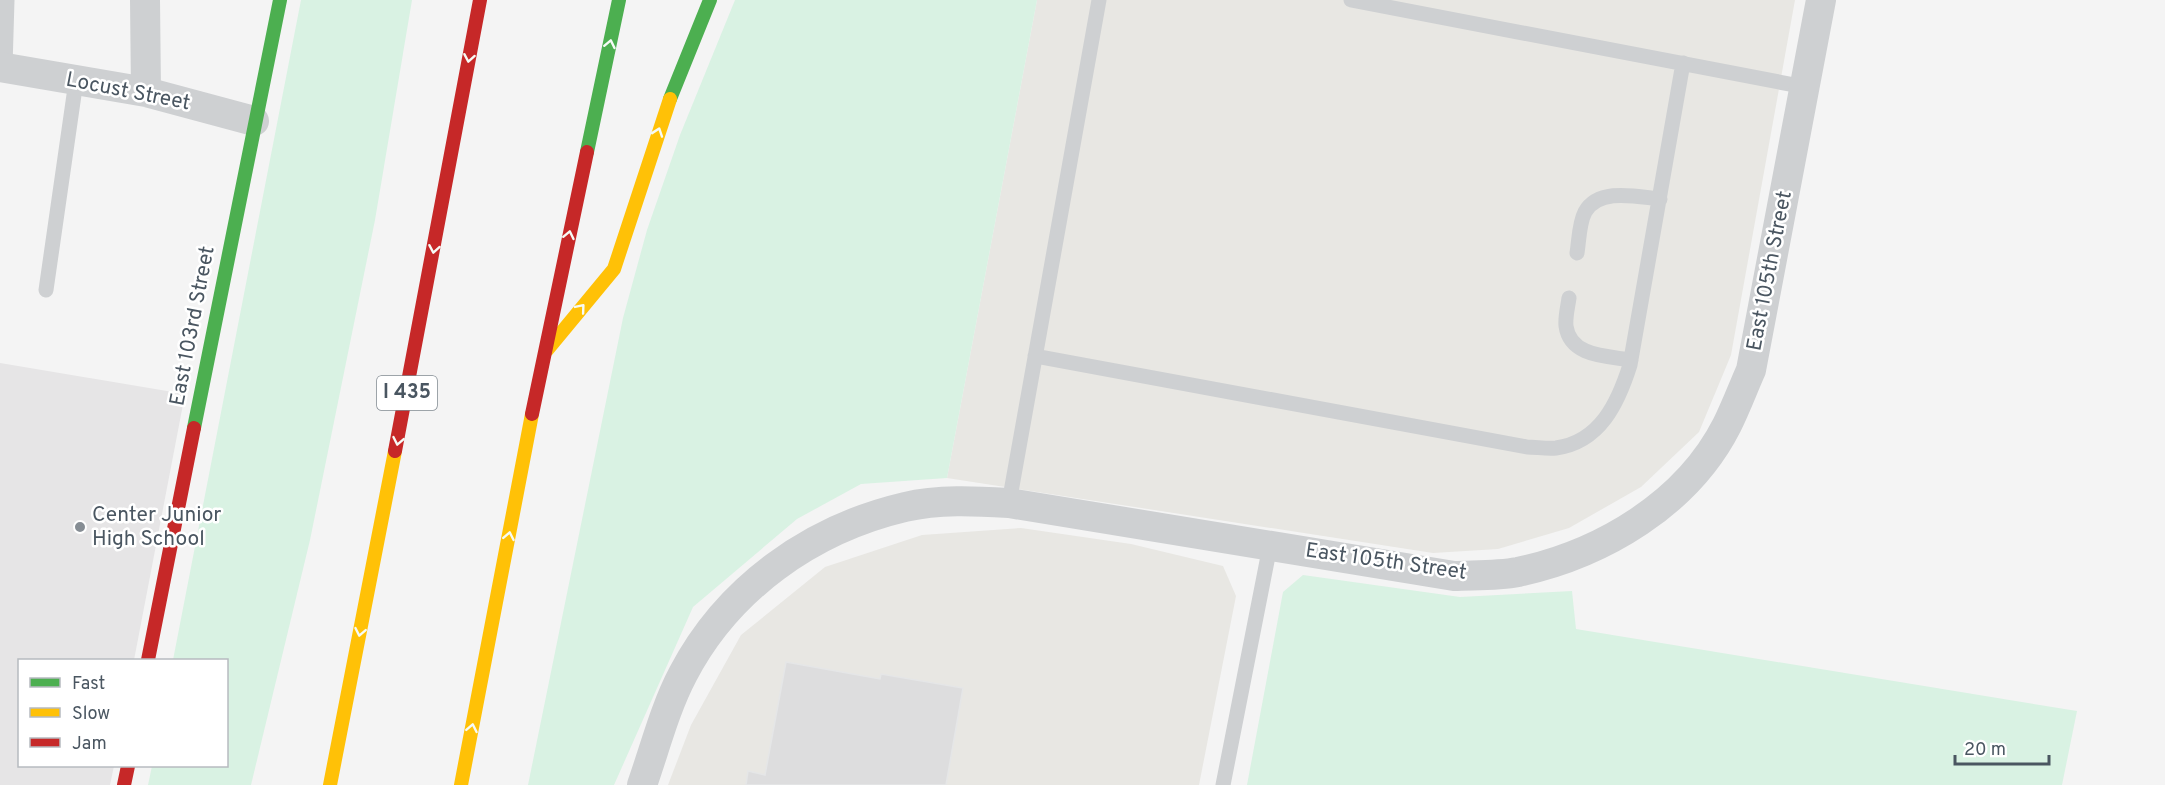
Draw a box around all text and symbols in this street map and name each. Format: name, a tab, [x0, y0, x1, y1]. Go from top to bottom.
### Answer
one-way arrow	[603, 39, 616, 49]
one-way arrow	[463, 52, 476, 62]
street label: Locust Street	[63, 67, 193, 117]
one-way arrow	[651, 127, 663, 138]
street label: East 105th Street	[1741, 189, 1799, 353]
one-way arrow	[562, 230, 575, 240]
street label: East 103rd Street	[164, 244, 222, 408]
one-way arrow	[428, 244, 441, 254]
one-way arrow	[574, 304, 585, 315]
road number: I 435	[377, 376, 437, 410]
one-way arrow	[392, 436, 405, 446]
place label: Center Junior High School	[92, 502, 221, 553]
marker: Center Junior High School	[73, 520, 87, 534]
one-way arrow	[502, 531, 515, 541]
street label: East 105th Street	[1304, 537, 1468, 587]
one-way arrow	[354, 627, 367, 637]
legend	[18, 659, 228, 767]
text: Fast	[72, 673, 105, 696]
text: Slow	[72, 703, 110, 726]
one-way arrow	[465, 723, 478, 733]
scale bar	[1955, 728, 2050, 766]
text: Jam	[72, 733, 107, 756]
text: 20 m	[1964, 739, 2006, 762]

